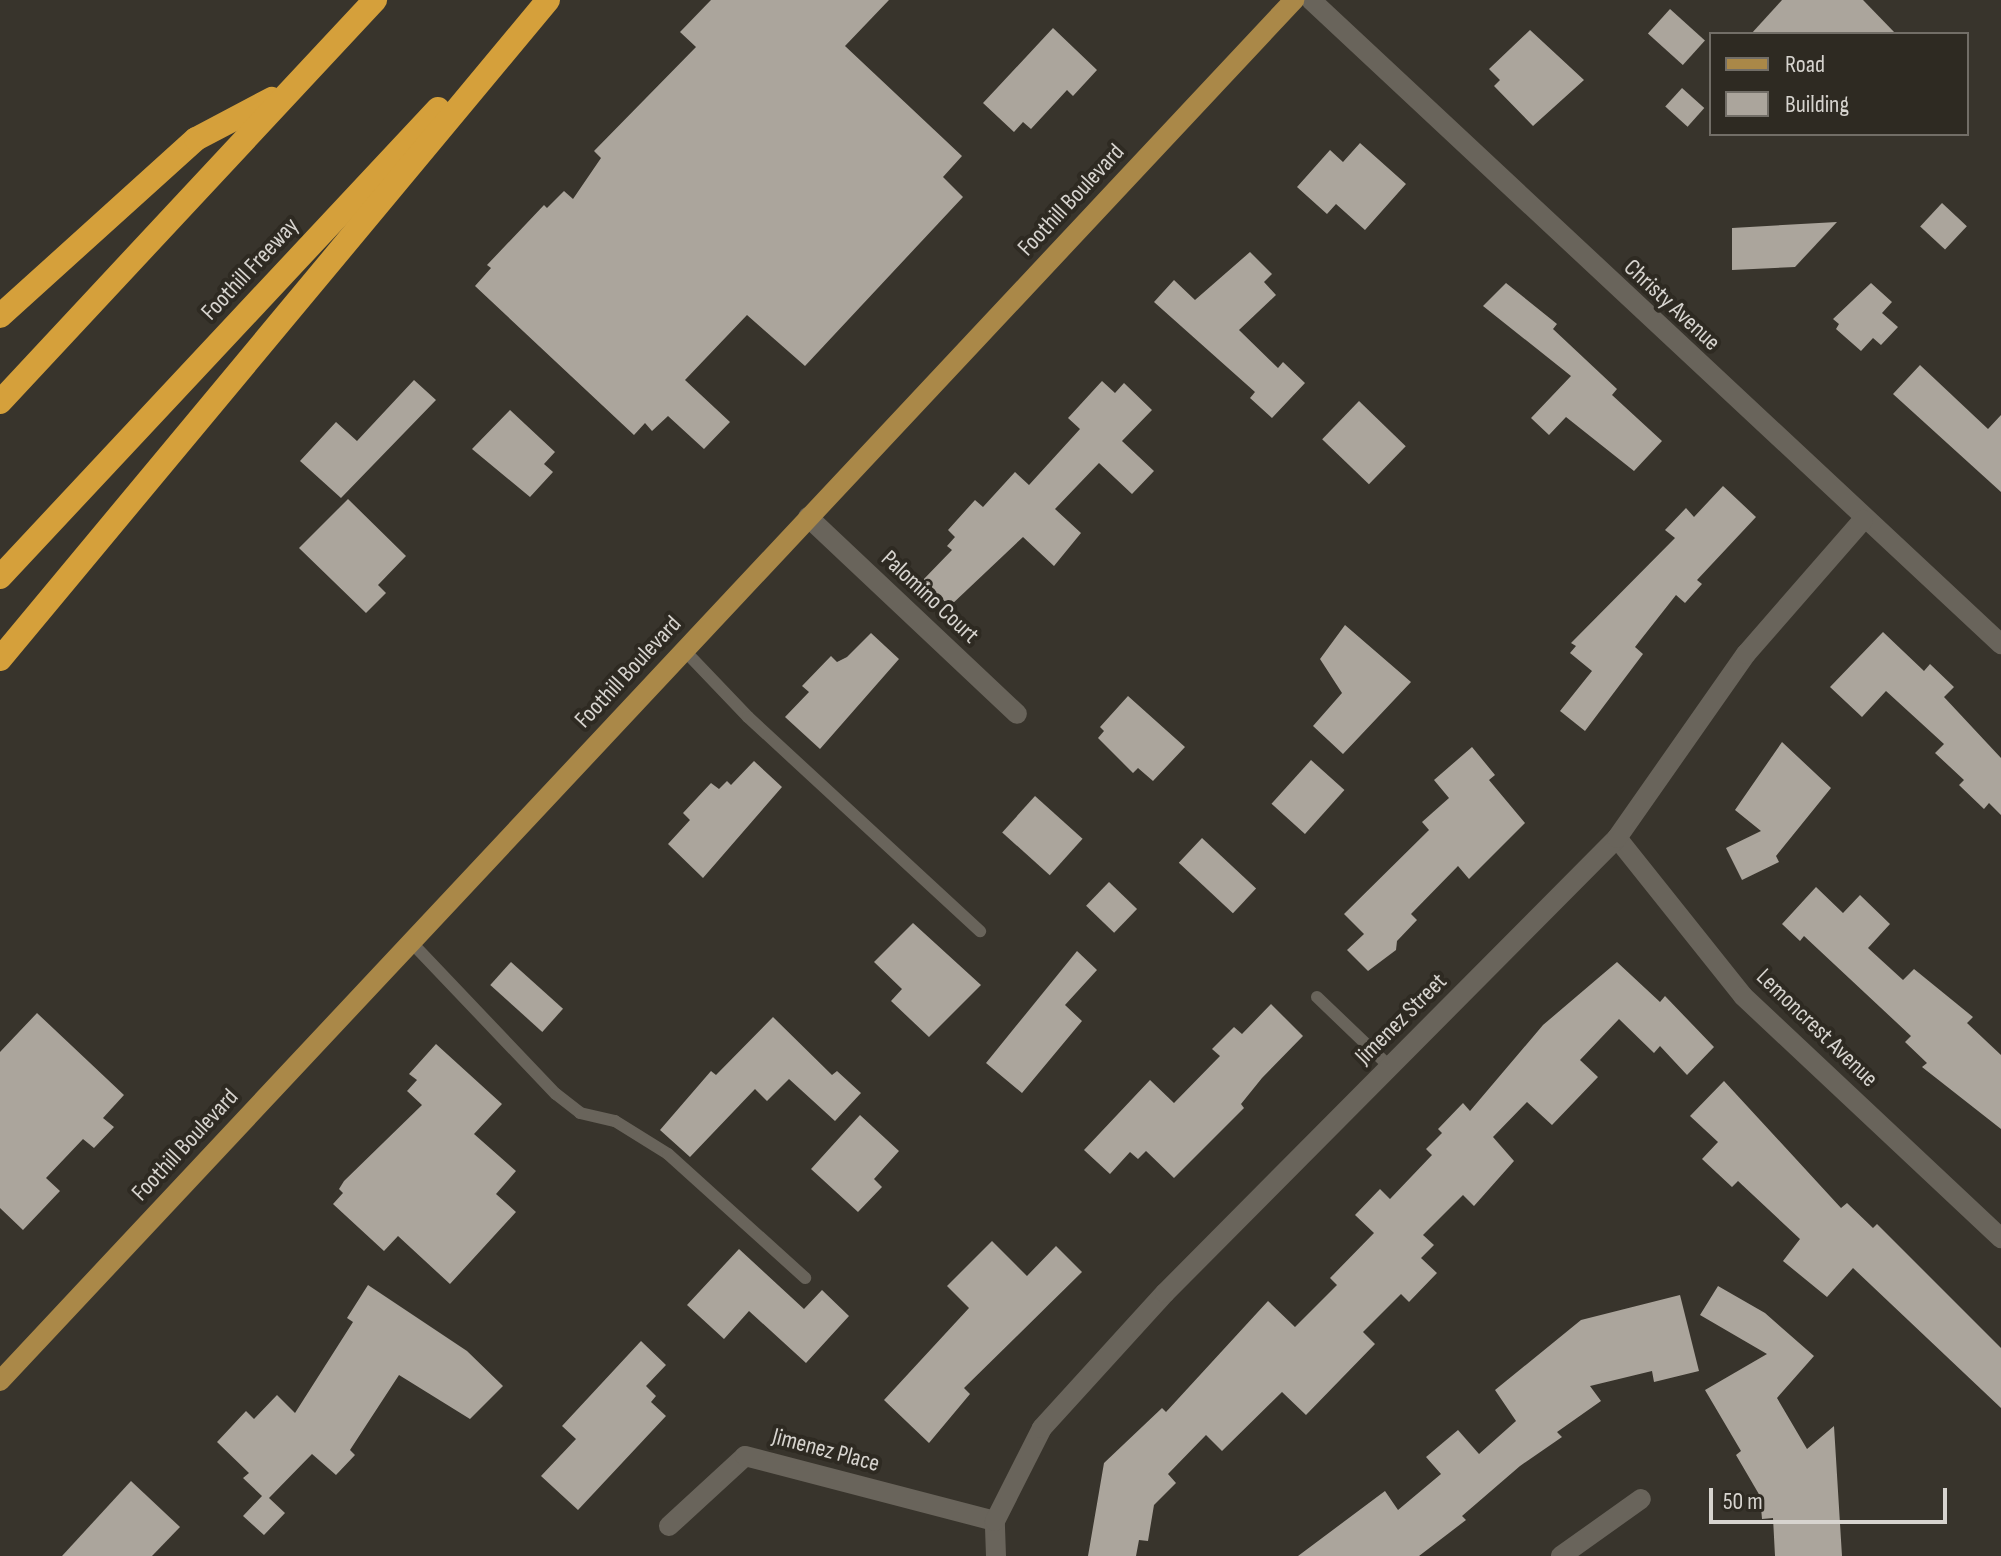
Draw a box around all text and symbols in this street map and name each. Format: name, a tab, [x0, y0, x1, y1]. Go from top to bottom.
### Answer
legend	[1709, 32, 1969, 136]
text: Road	[1785, 50, 1825, 79]
text: Building	[1785, 90, 1849, 119]
street label: Foothill Boulevard	[1012, 138, 1130, 262]
street label: Foothill Freeway	[195, 212, 305, 326]
street label: Christy Avenue	[1618, 253, 1726, 357]
street label: Palomino Court	[875, 544, 985, 650]
street label: Foothill Boulevard	[569, 610, 687, 734]
street label: Lemoncrest Avenue	[1750, 963, 1884, 1093]
street label: Jimenez Street	[1349, 967, 1453, 1071]
street label: Foothill Boulevard	[126, 1083, 244, 1207]
street label: Jimenez Place	[769, 1422, 883, 1478]
scale bar	[1713, 1472, 1951, 1522]
text: 50 m	[1723, 1487, 1763, 1516]

